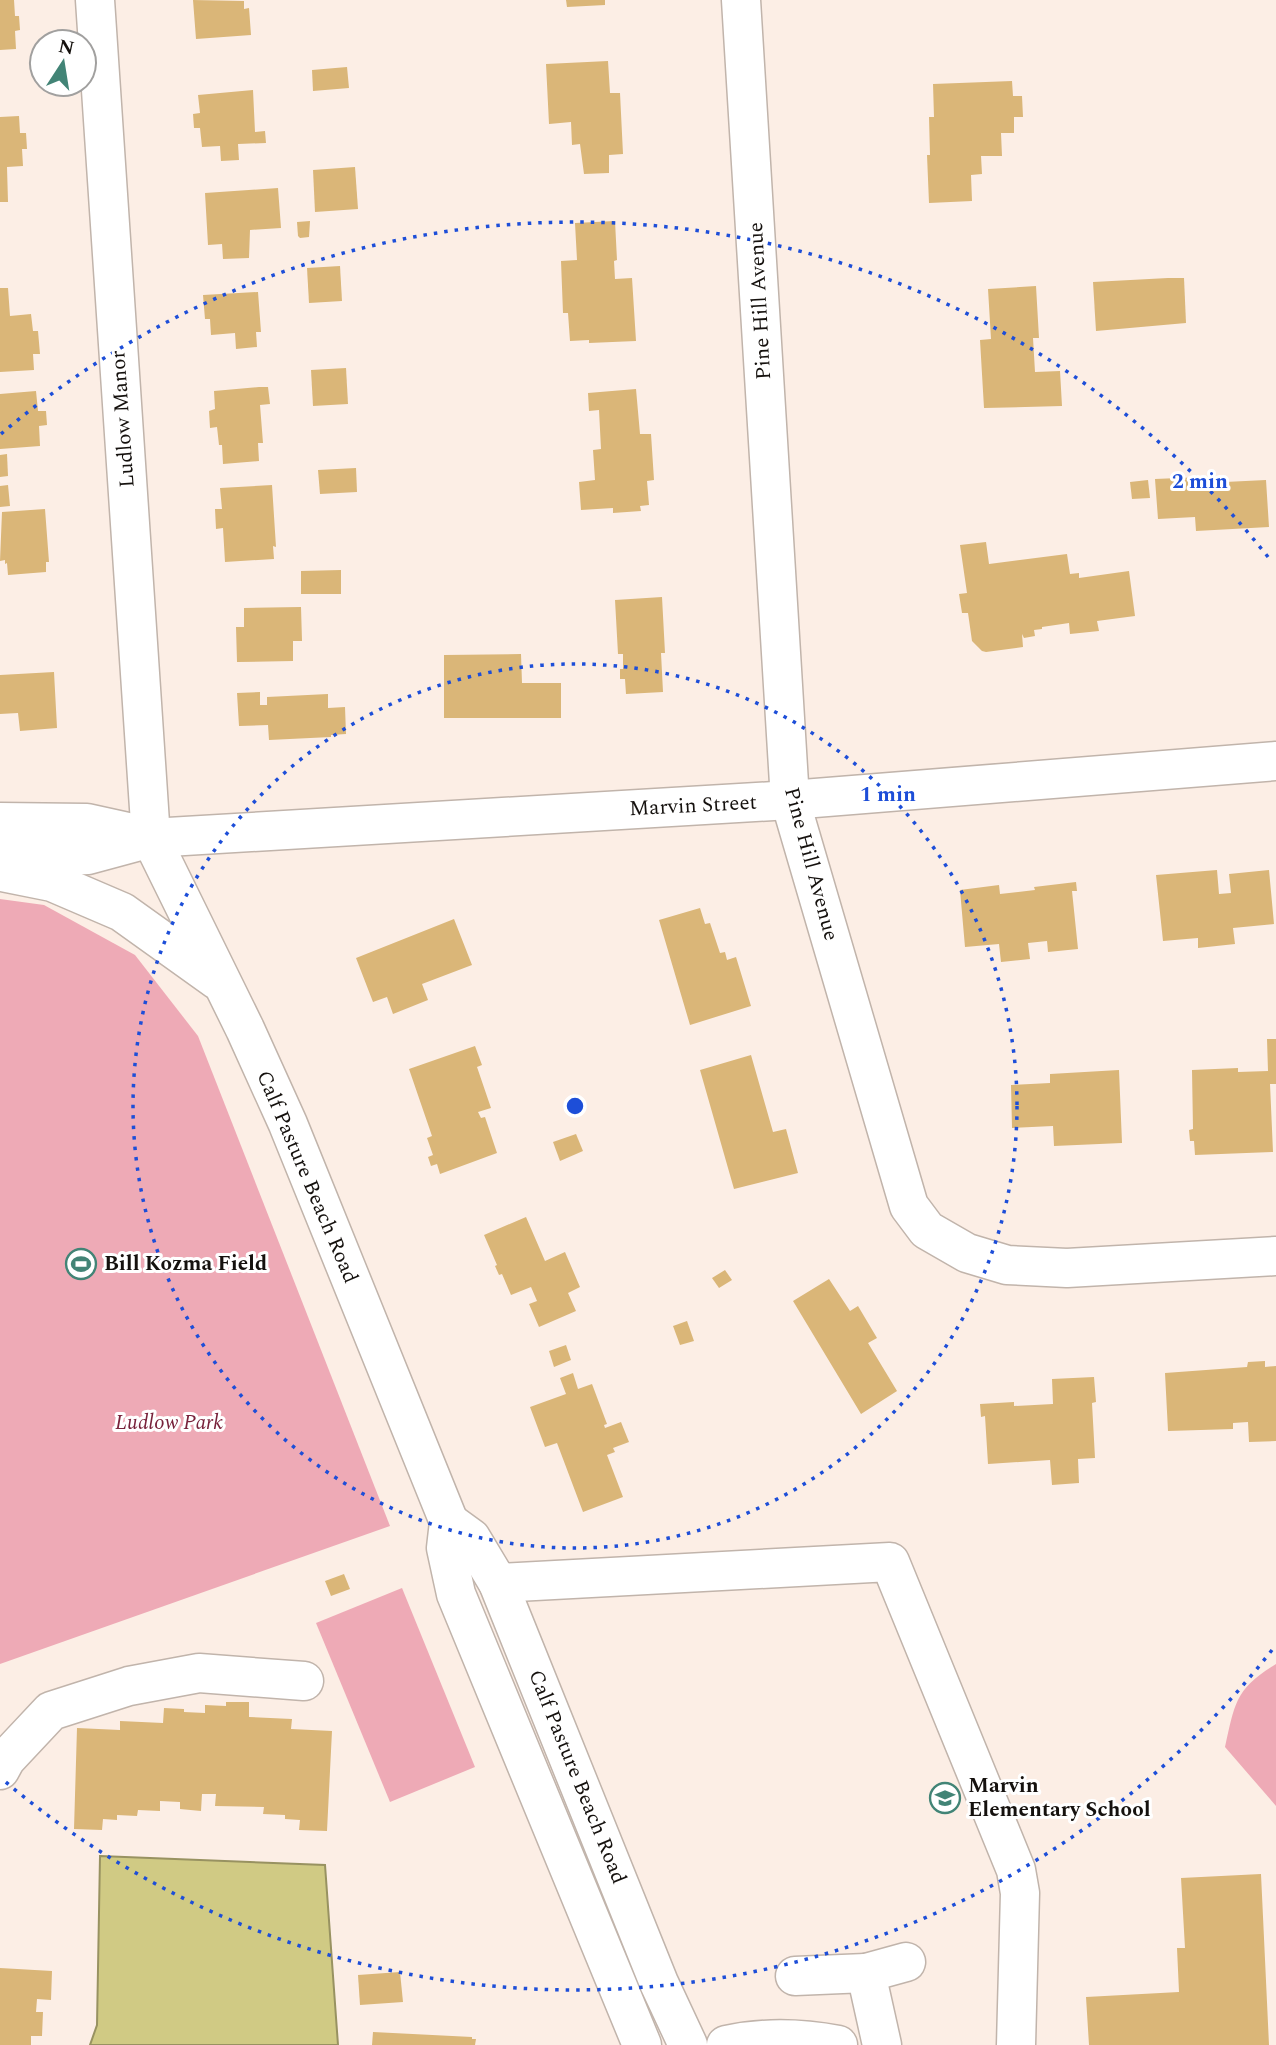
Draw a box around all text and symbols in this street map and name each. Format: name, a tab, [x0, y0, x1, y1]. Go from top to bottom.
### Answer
north arrow	[28, 28, 98, 98]
text: N	[56, 32, 77, 64]
street label: Pine Hill Avenue	[740, 221, 780, 381]
street label: Ludlow Manor	[102, 349, 144, 489]
text: 2 min	[1172, 466, 1228, 498]
text: 1 min	[860, 779, 916, 811]
street label: Pine Hill Avenue	[775, 783, 847, 945]
street label: Marvin Street	[628, 787, 758, 825]
street label: Calf Pasture Beach Road	[248, 1066, 366, 1288]
centre of rings	[563, 1094, 587, 1118]
sports icon: Bill Kozma Field	[64, 1247, 98, 1281]
place label: Bill Kozma Field	[104, 1248, 267, 1280]
park label: Ludlow Park	[115, 1407, 223, 1439]
street label: Calf Pasture Beach Road	[519, 1665, 635, 1889]
place label: Marvin Elementary School	[968, 1770, 1151, 1826]
school or university icon: Marvin Elementary School	[928, 1781, 962, 1815]

